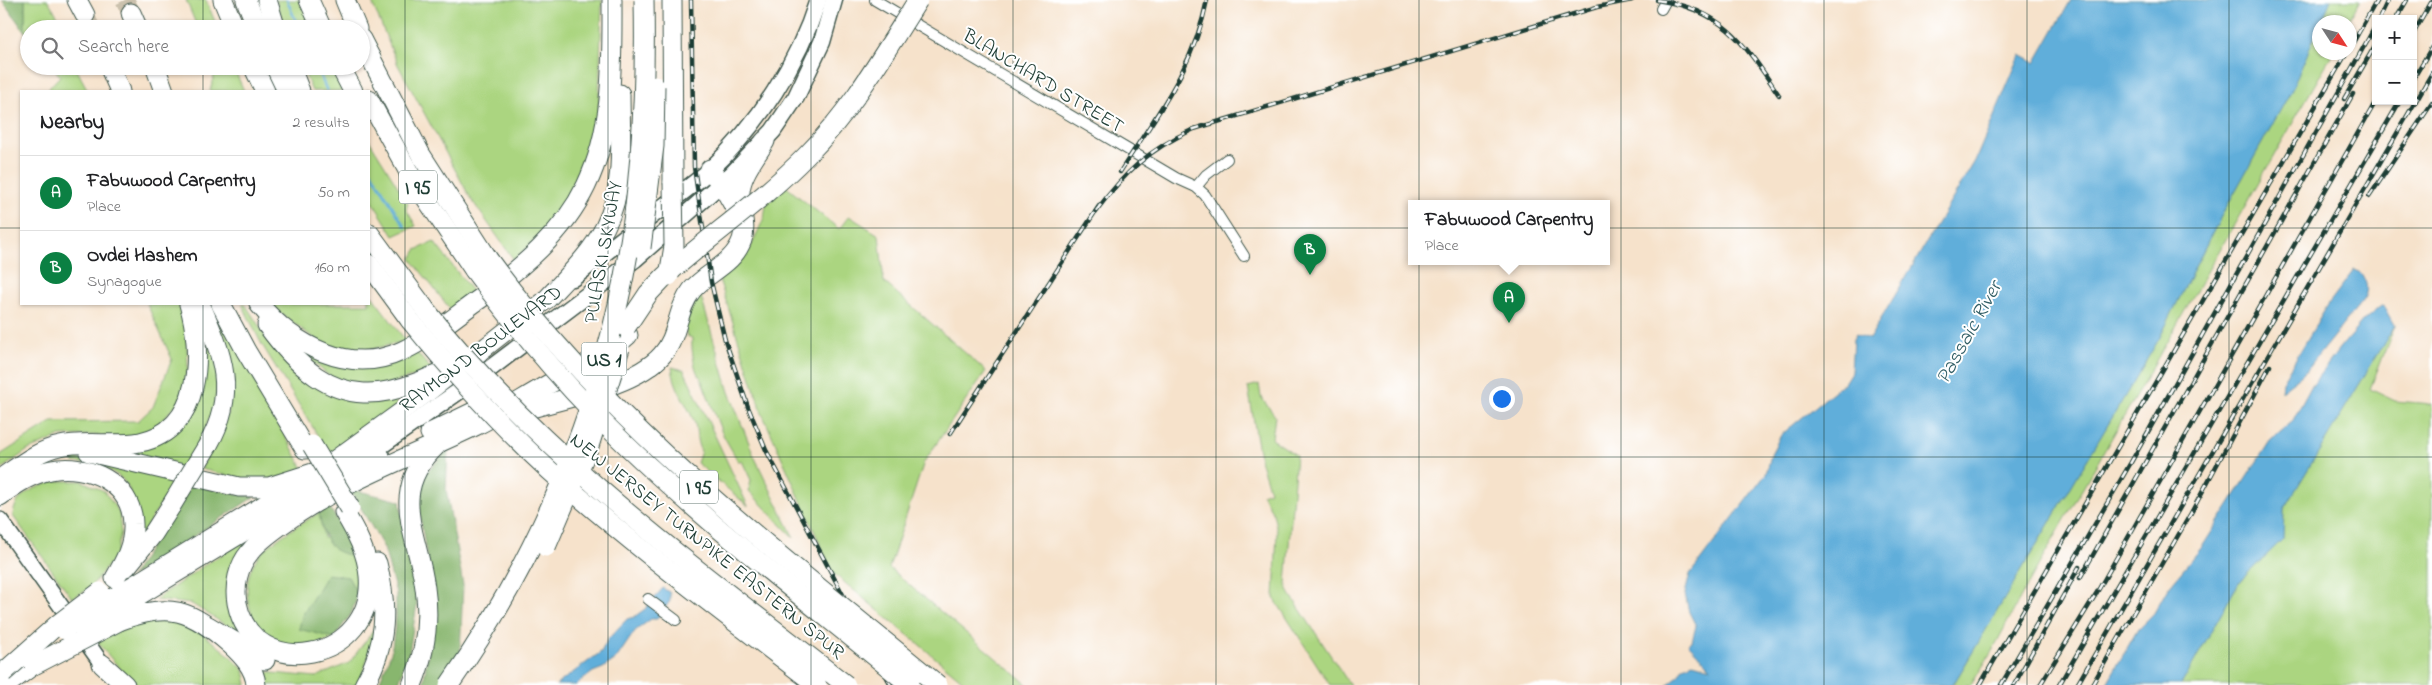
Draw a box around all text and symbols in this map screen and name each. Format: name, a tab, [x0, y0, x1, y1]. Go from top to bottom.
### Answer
north arrow	[2312, 15, 2357, 60]
map controls	[2372, 15, 2417, 105]
button: +	[2372, 15, 2417, 60]
search box	[20, 20, 370, 75]
street label: BLANCHARD STREET	[956, 22, 1129, 142]
icon: search	[38, 34, 66, 62]
text: Search here	[78, 34, 169, 61]
button: −	[2372, 60, 2417, 105]
text: Nearby	[40, 108, 104, 138]
text: 2 results	[292, 111, 350, 135]
text: Fabuwood Carpentry	[87, 168, 256, 195]
road number: I 95	[399, 170, 437, 203]
street label: PULASKI SKYWAY	[578, 179, 631, 326]
text: A	[51, 181, 61, 205]
text: 50 m	[318, 181, 350, 205]
text: Place	[87, 195, 121, 219]
popup	[1408, 200, 1610, 265]
text: Fabuwood Carpentry	[1425, 207, 1593, 234]
pin: B	[1294, 234, 1326, 275]
text: Place	[1425, 234, 1459, 258]
text: Ovdei Hashem	[87, 243, 197, 270]
text: B	[51, 256, 61, 280]
text: 160 m	[315, 256, 350, 280]
text: Synagogue	[87, 270, 162, 294]
water label: Passaic River	[1929, 274, 2012, 390]
street label: RAYMOND BOULEVARD	[394, 279, 569, 421]
pin: A	[1493, 282, 1525, 323]
road number: US 1	[582, 342, 626, 376]
your location	[1489, 386, 1515, 412]
street label: NEW JERSEY TURNPIKE EASTERN SPUR	[563, 427, 851, 668]
road number: I 95	[680, 471, 718, 504]

